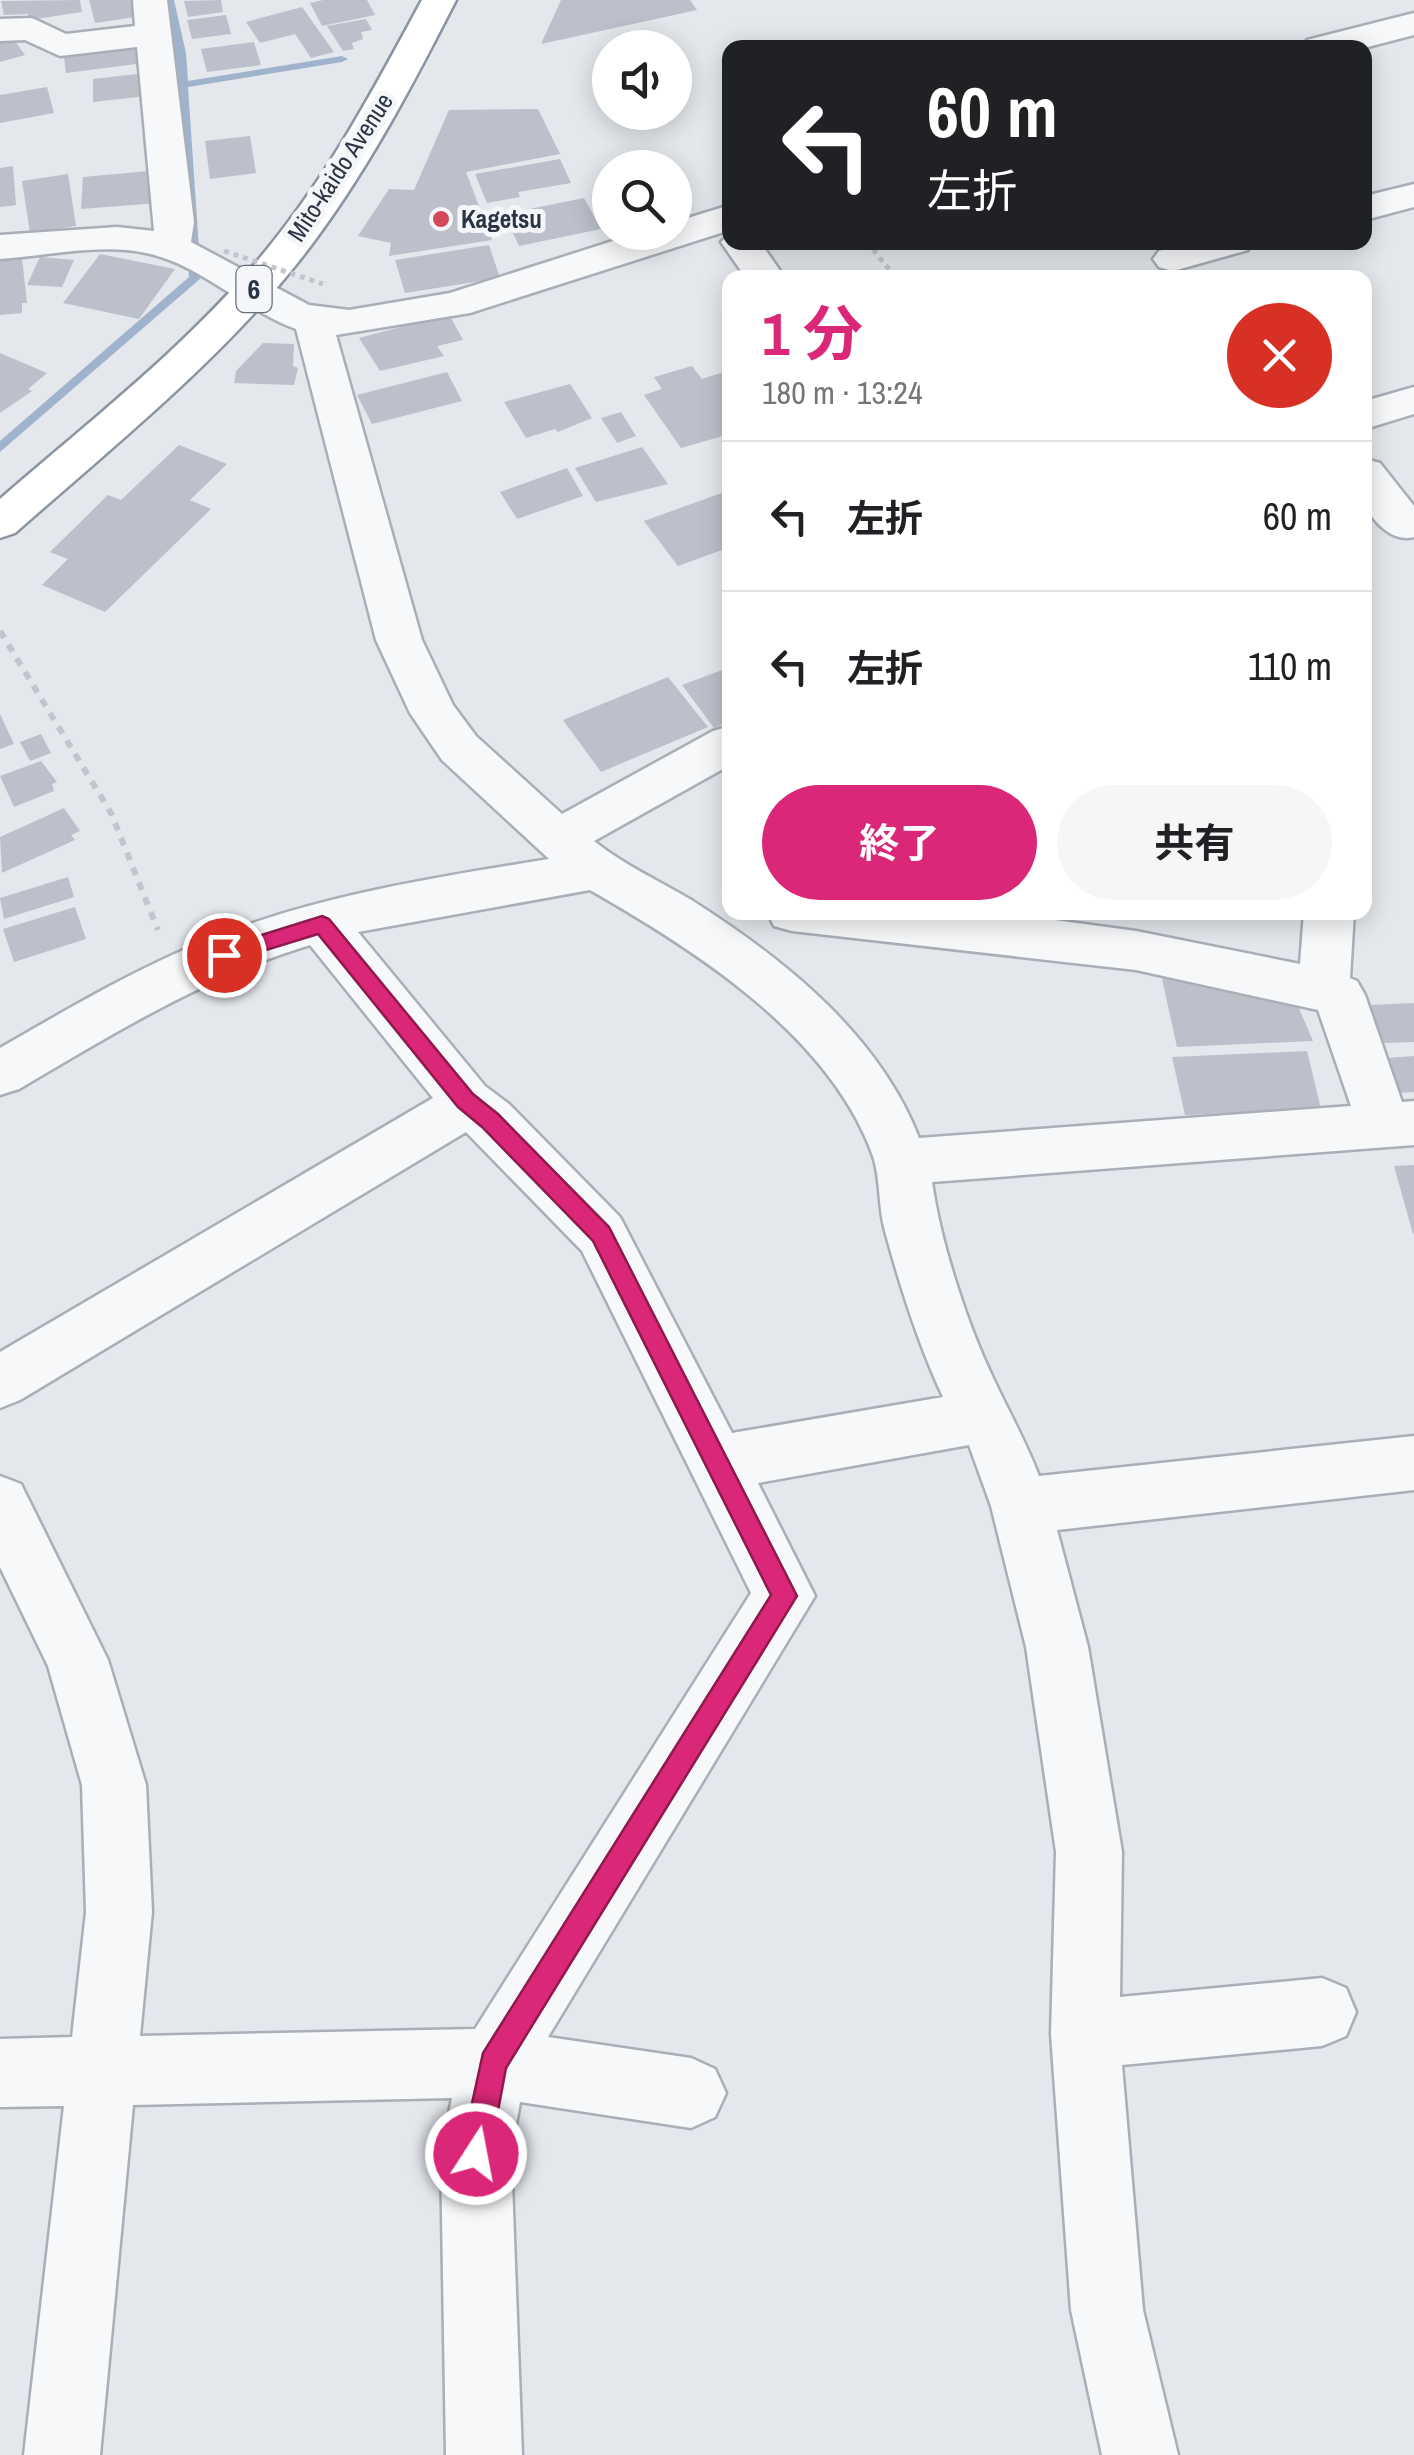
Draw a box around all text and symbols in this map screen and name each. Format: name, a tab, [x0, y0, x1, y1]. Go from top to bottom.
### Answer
map controls	[592, 30, 692, 250]
button: sound	[592, 30, 692, 130]
text: 60 m	[927, 65, 1058, 159]
icon: left	[762, 80, 892, 210]
street label: Mito-kaido Avenue	[279, 86, 401, 248]
button: search	[592, 150, 692, 250]
text: 左折	[927, 160, 1017, 221]
place label: Kagetsu	[461, 202, 542, 236]
marker: Kagetsu	[430, 208, 452, 230]
road number: 6	[236, 266, 272, 312]
text: 1 分	[762, 293, 863, 374]
button: close	[1227, 303, 1332, 408]
text: 180 m · 13:24	[762, 371, 922, 414]
icon: left	[762, 489, 817, 544]
text: 60 m	[1263, 491, 1332, 542]
text: 左折	[847, 493, 923, 544]
icon: left	[762, 639, 817, 694]
text: 110 m	[1248, 641, 1332, 692]
text: 左折	[847, 643, 923, 694]
button: 終了	[762, 785, 1037, 900]
button: 共有	[1057, 785, 1332, 900]
pin	[182, 913, 267, 998]
icon: arrive	[197, 928, 252, 983]
position arrow	[424, 2102, 528, 2206]

